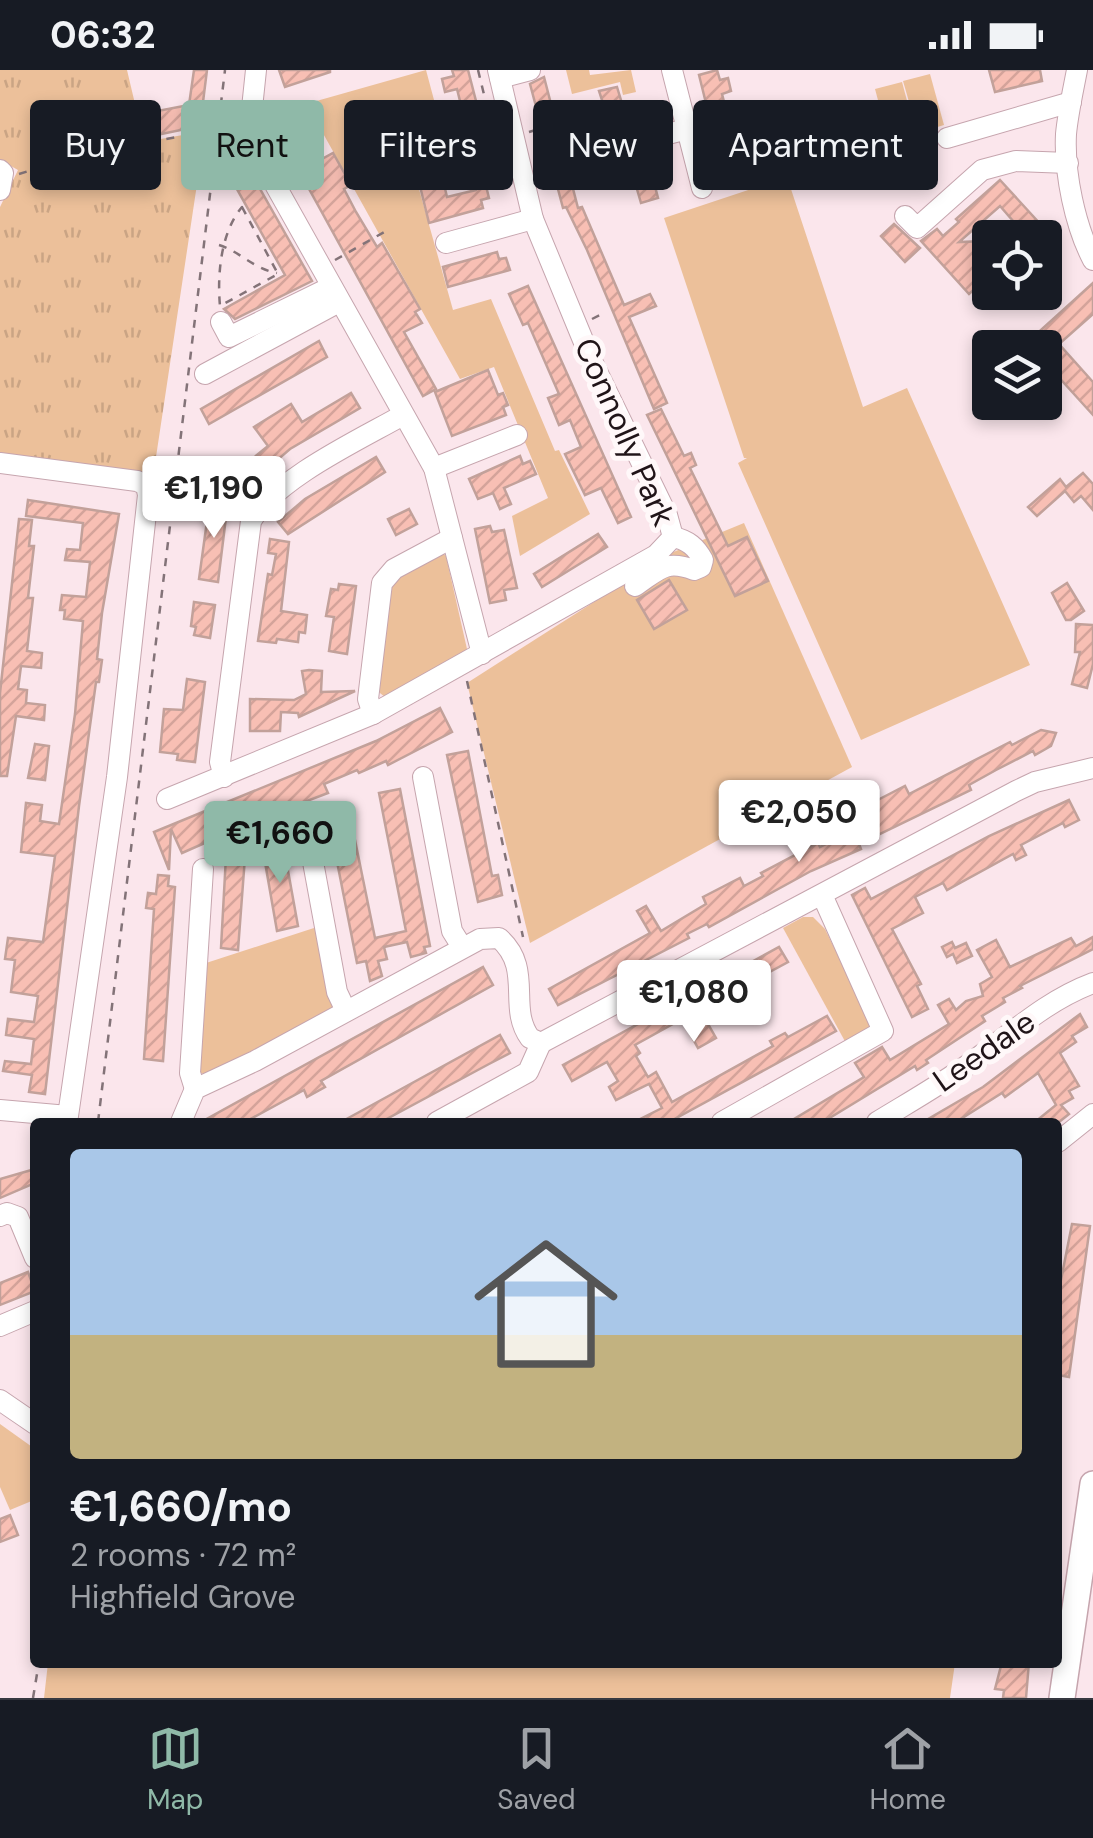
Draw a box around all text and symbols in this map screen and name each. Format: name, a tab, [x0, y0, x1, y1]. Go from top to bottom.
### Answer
text: 06:32	[50, 10, 155, 60]
chip: Buy	[30, 100, 161, 190]
chip: Rent	[181, 100, 324, 190]
chip: Filters	[344, 100, 513, 190]
chip: New	[533, 100, 673, 190]
chip: Apartment	[693, 100, 938, 190]
map controls	[972, 220, 1062, 420]
button: locate	[972, 220, 1062, 310]
button: layers	[972, 330, 1062, 420]
street label: Connolly Park	[565, 331, 685, 533]
pin: €1,190	[133, 456, 295, 541]
text: €1,190	[164, 467, 264, 509]
pin: €2,050	[718, 780, 880, 865]
text: €2,050	[741, 791, 857, 833]
pin: €1,660	[199, 801, 361, 886]
text: €1,660	[226, 812, 334, 854]
pin: €1,080	[613, 960, 775, 1045]
text: €1,080	[639, 971, 749, 1013]
street label: Leedale	[925, 1001, 1043, 1101]
icon: home	[456, 1214, 636, 1394]
text: €1,660/mo	[70, 1479, 292, 1534]
text: 2 rooms · 72 m²	[70, 1534, 296, 1576]
text: Highfield Grove	[70, 1576, 296, 1618]
tab: Map	[147, 1721, 203, 1818]
tab: Saved	[497, 1721, 576, 1818]
tab: Home	[870, 1721, 946, 1818]

